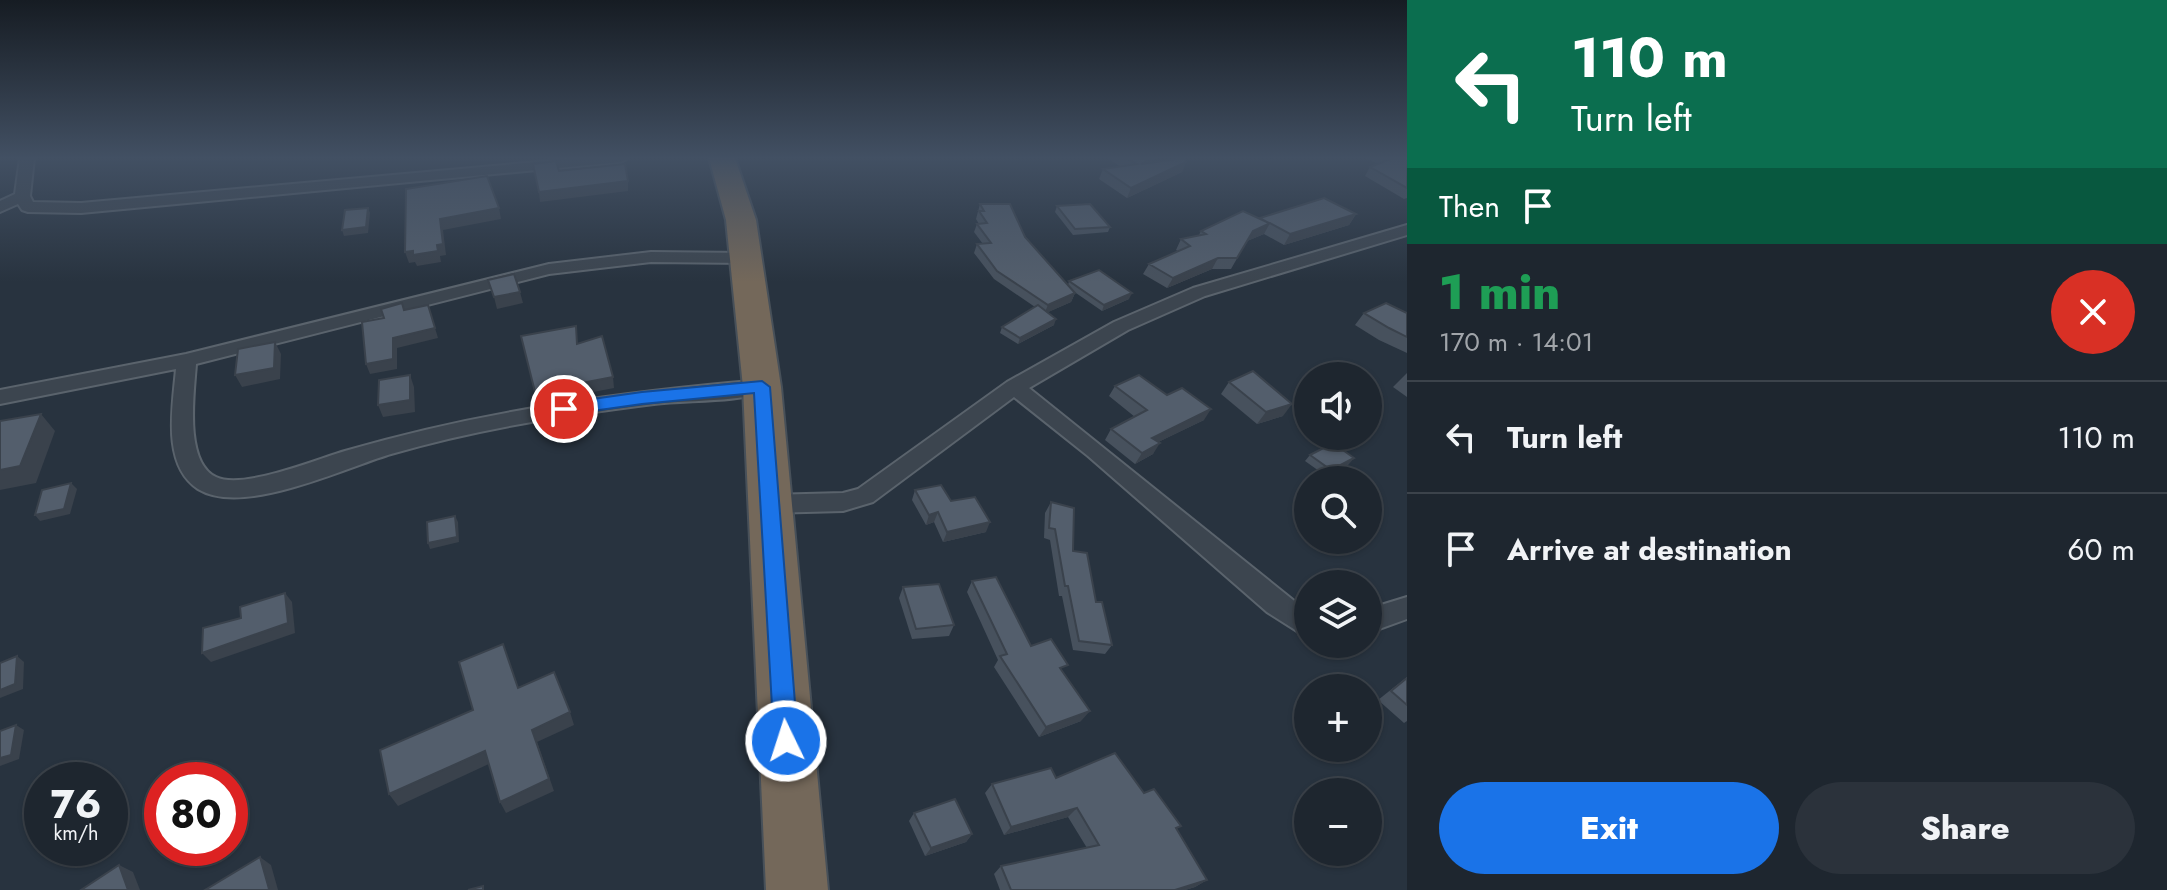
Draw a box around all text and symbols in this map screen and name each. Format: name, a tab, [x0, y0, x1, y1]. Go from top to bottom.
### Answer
text: 110 m	[1571, 17, 1728, 98]
icon: left	[1439, 32, 1543, 136]
text: Turn left	[1571, 92, 1692, 144]
icon: arrive	[1516, 184, 1560, 228]
text: Then	[1439, 185, 1500, 228]
text: 1 min	[1439, 258, 1560, 327]
button: close	[2051, 270, 2135, 354]
text: 170 m · 14:01	[1439, 323, 1593, 361]
map controls	[1294, 362, 1382, 866]
button: sound	[1294, 362, 1382, 450]
pin	[530, 375, 598, 443]
icon: arrive	[542, 387, 586, 431]
icon: left	[1439, 415, 1483, 459]
text: Turn left	[1507, 416, 1622, 459]
text: 110 m	[2058, 416, 2135, 459]
button: search	[1294, 466, 1382, 554]
icon: arrive	[1439, 527, 1483, 571]
text: Arrive at destination	[1507, 528, 1792, 571]
text: 60 m	[2067, 528, 2135, 571]
button: layers	[1294, 570, 1382, 658]
button: +	[1294, 674, 1382, 762]
position arrow	[744, 699, 828, 783]
speed limit sign: 80	[144, 762, 248, 866]
text: 76	[51, 775, 101, 833]
button: −	[1294, 778, 1382, 866]
button: Exit	[1439, 782, 1779, 874]
button: Share	[1795, 782, 2135, 874]
text: km/h	[53, 819, 99, 848]

